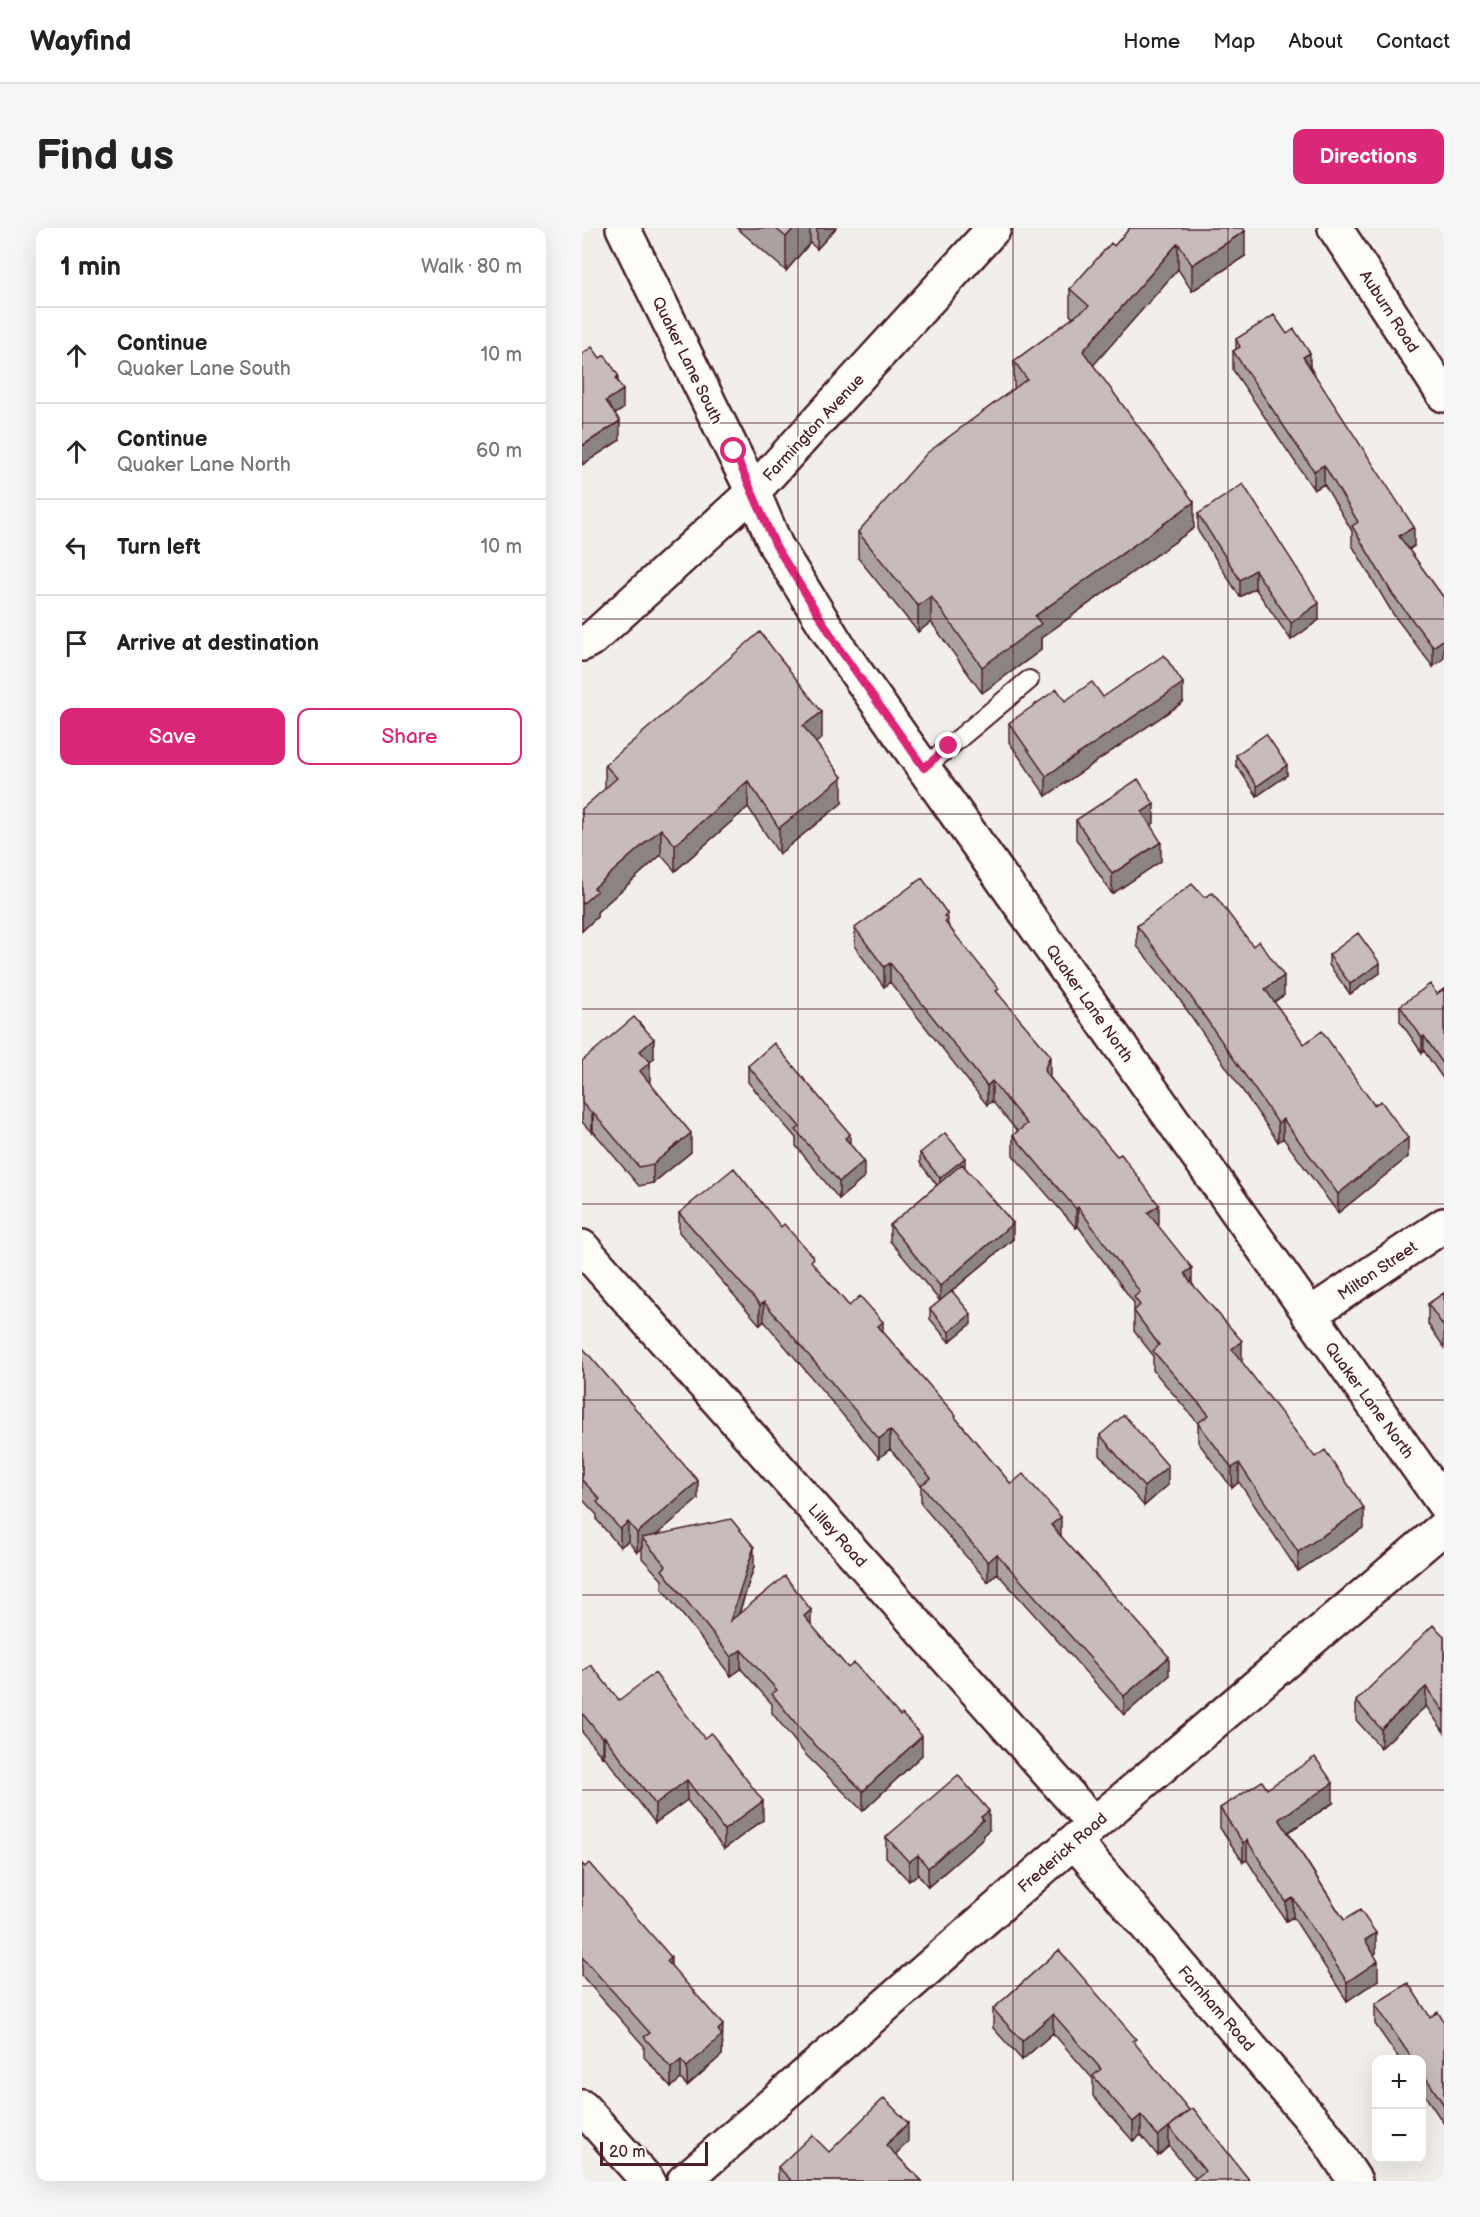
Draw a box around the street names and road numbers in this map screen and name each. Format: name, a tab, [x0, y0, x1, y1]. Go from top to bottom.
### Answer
street label: Auburn Road	[1355, 267, 1422, 356]
street label: Quaker Lane South	[648, 294, 726, 427]
street label: Farmington Avenue	[760, 370, 869, 486]
street label: Quaker Lane North	[1041, 941, 1137, 1066]
street label: Milton Street	[1335, 1238, 1421, 1305]
street label: Quaker Lane North	[1320, 1339, 1417, 1463]
street label: Lilley Road	[804, 1500, 870, 1572]
street label: Frederick Road	[1014, 1809, 1111, 1897]
street label: Farnham Road	[1174, 1962, 1258, 2056]

